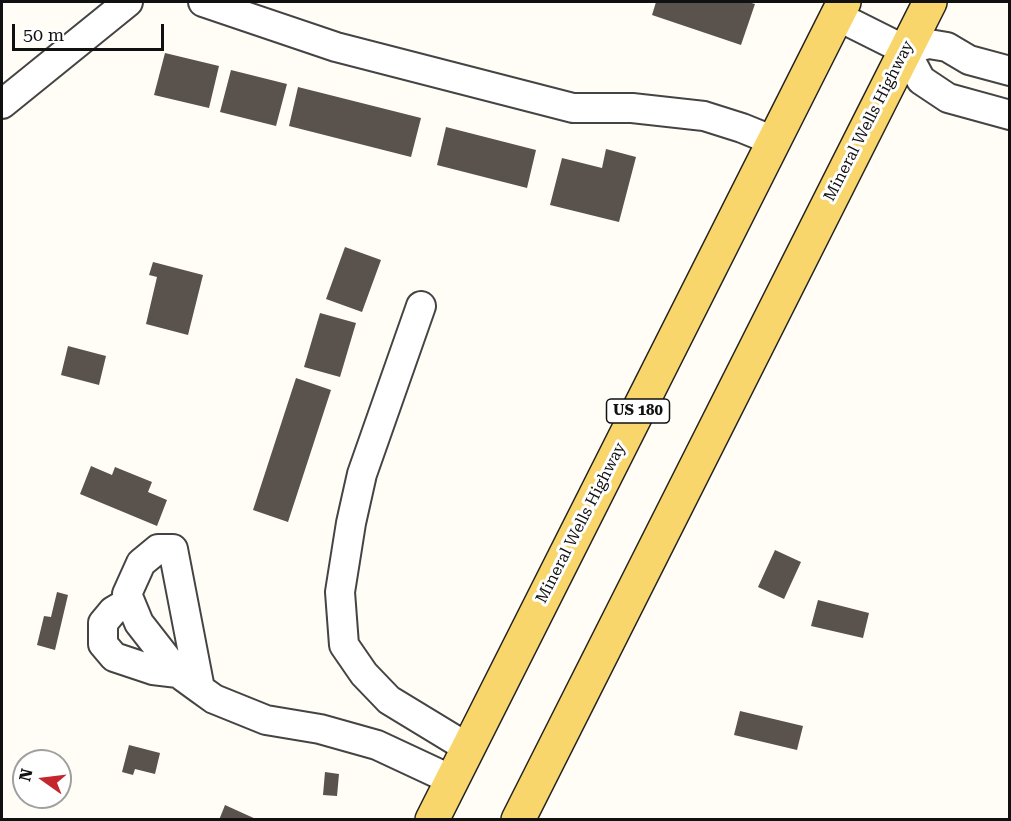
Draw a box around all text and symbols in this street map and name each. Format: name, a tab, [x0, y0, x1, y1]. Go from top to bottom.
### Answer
scale bar	[15, 12, 166, 50]
text: 50 m	[23, 24, 64, 45]
street label: Mineral Wells Highway	[820, 37, 918, 205]
road number: US 180	[606, 399, 670, 423]
street label: Mineral Wells Highway	[532, 439, 630, 607]
north arrow	[12, 749, 72, 809]
text: N	[15, 767, 37, 783]

